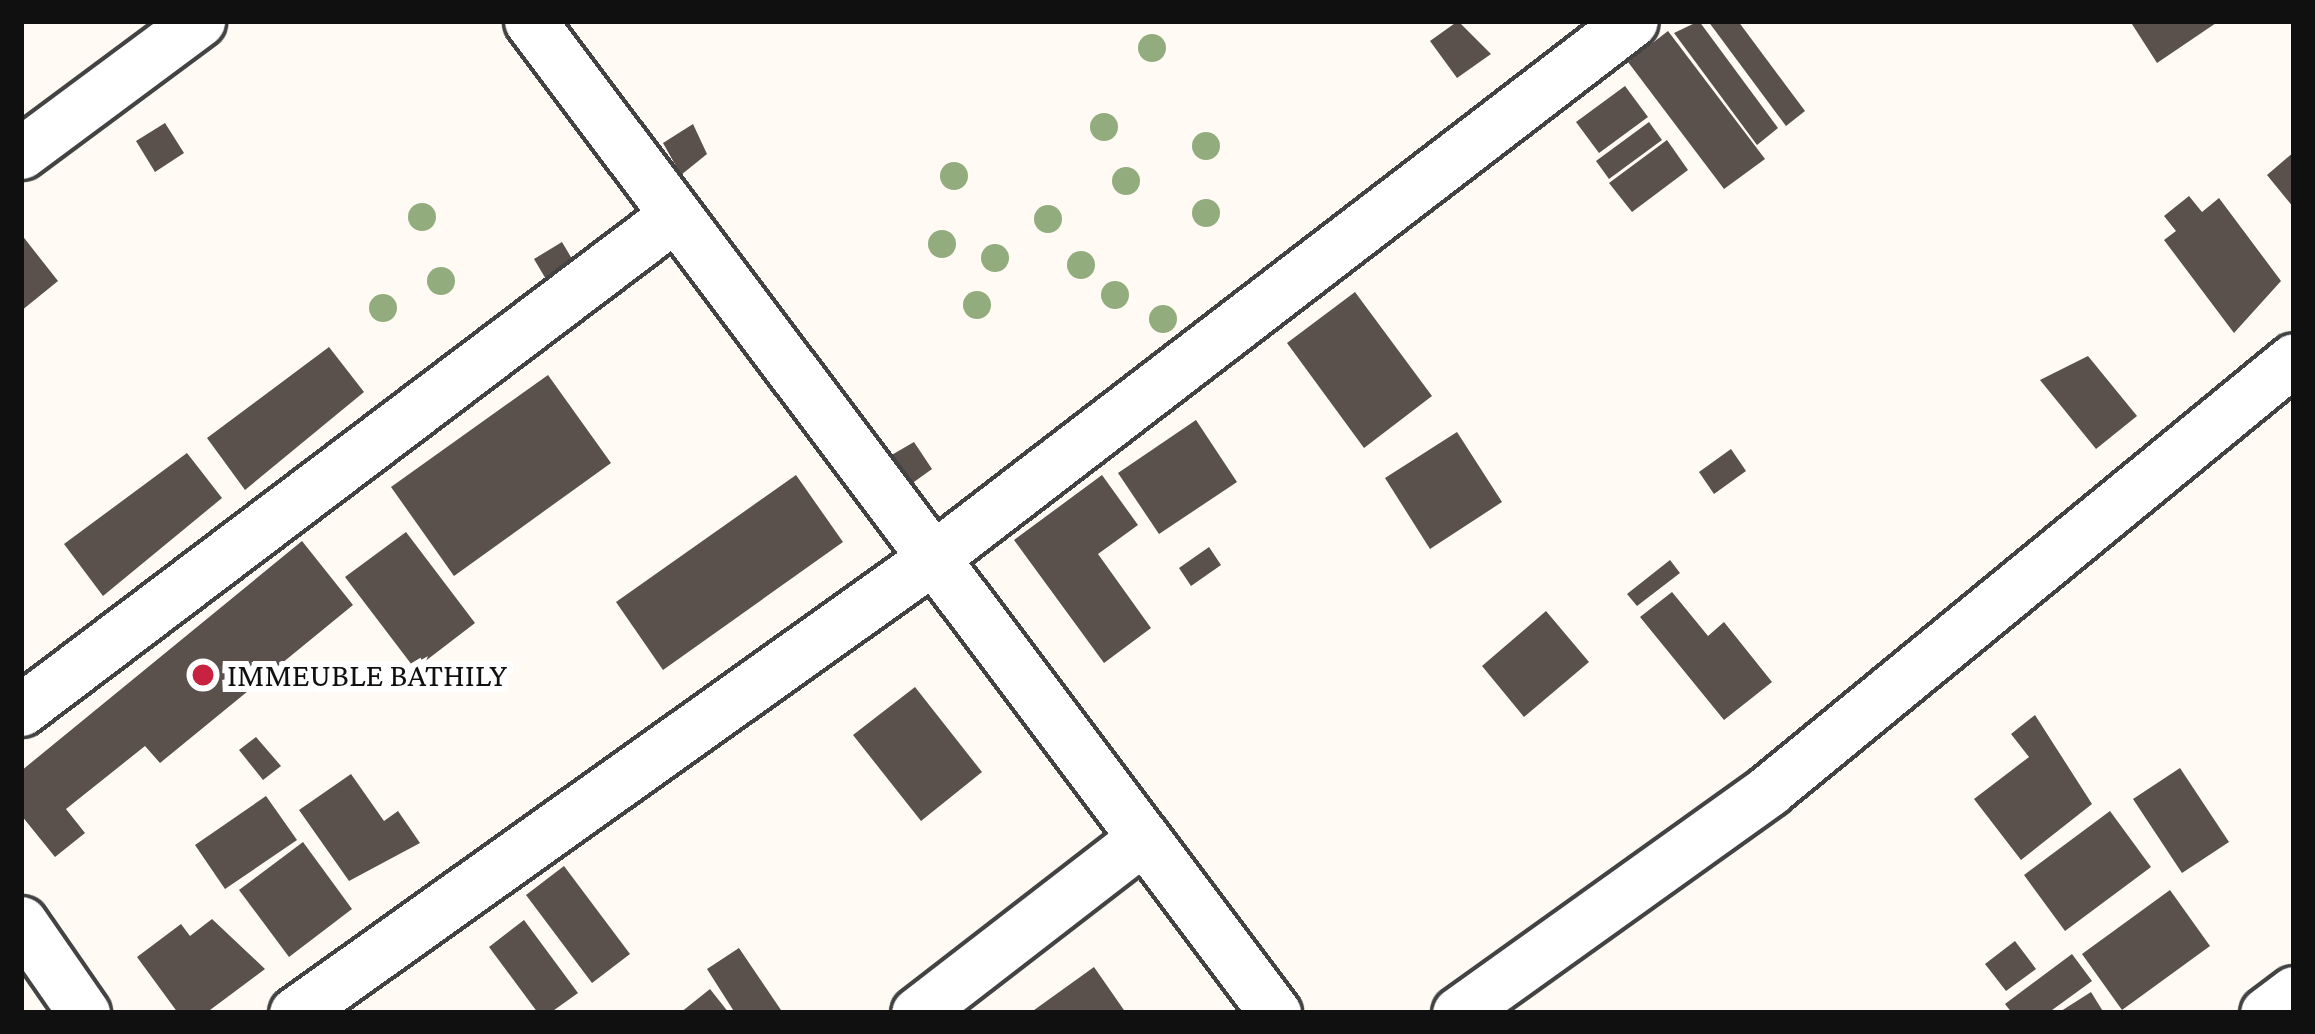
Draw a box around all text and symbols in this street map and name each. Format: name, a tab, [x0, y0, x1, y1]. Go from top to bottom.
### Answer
place label: IMMEUBLE BATHILY	[227, 655, 507, 695]
marker: IMMEUBLE BATHILY	[190, 662, 216, 688]

